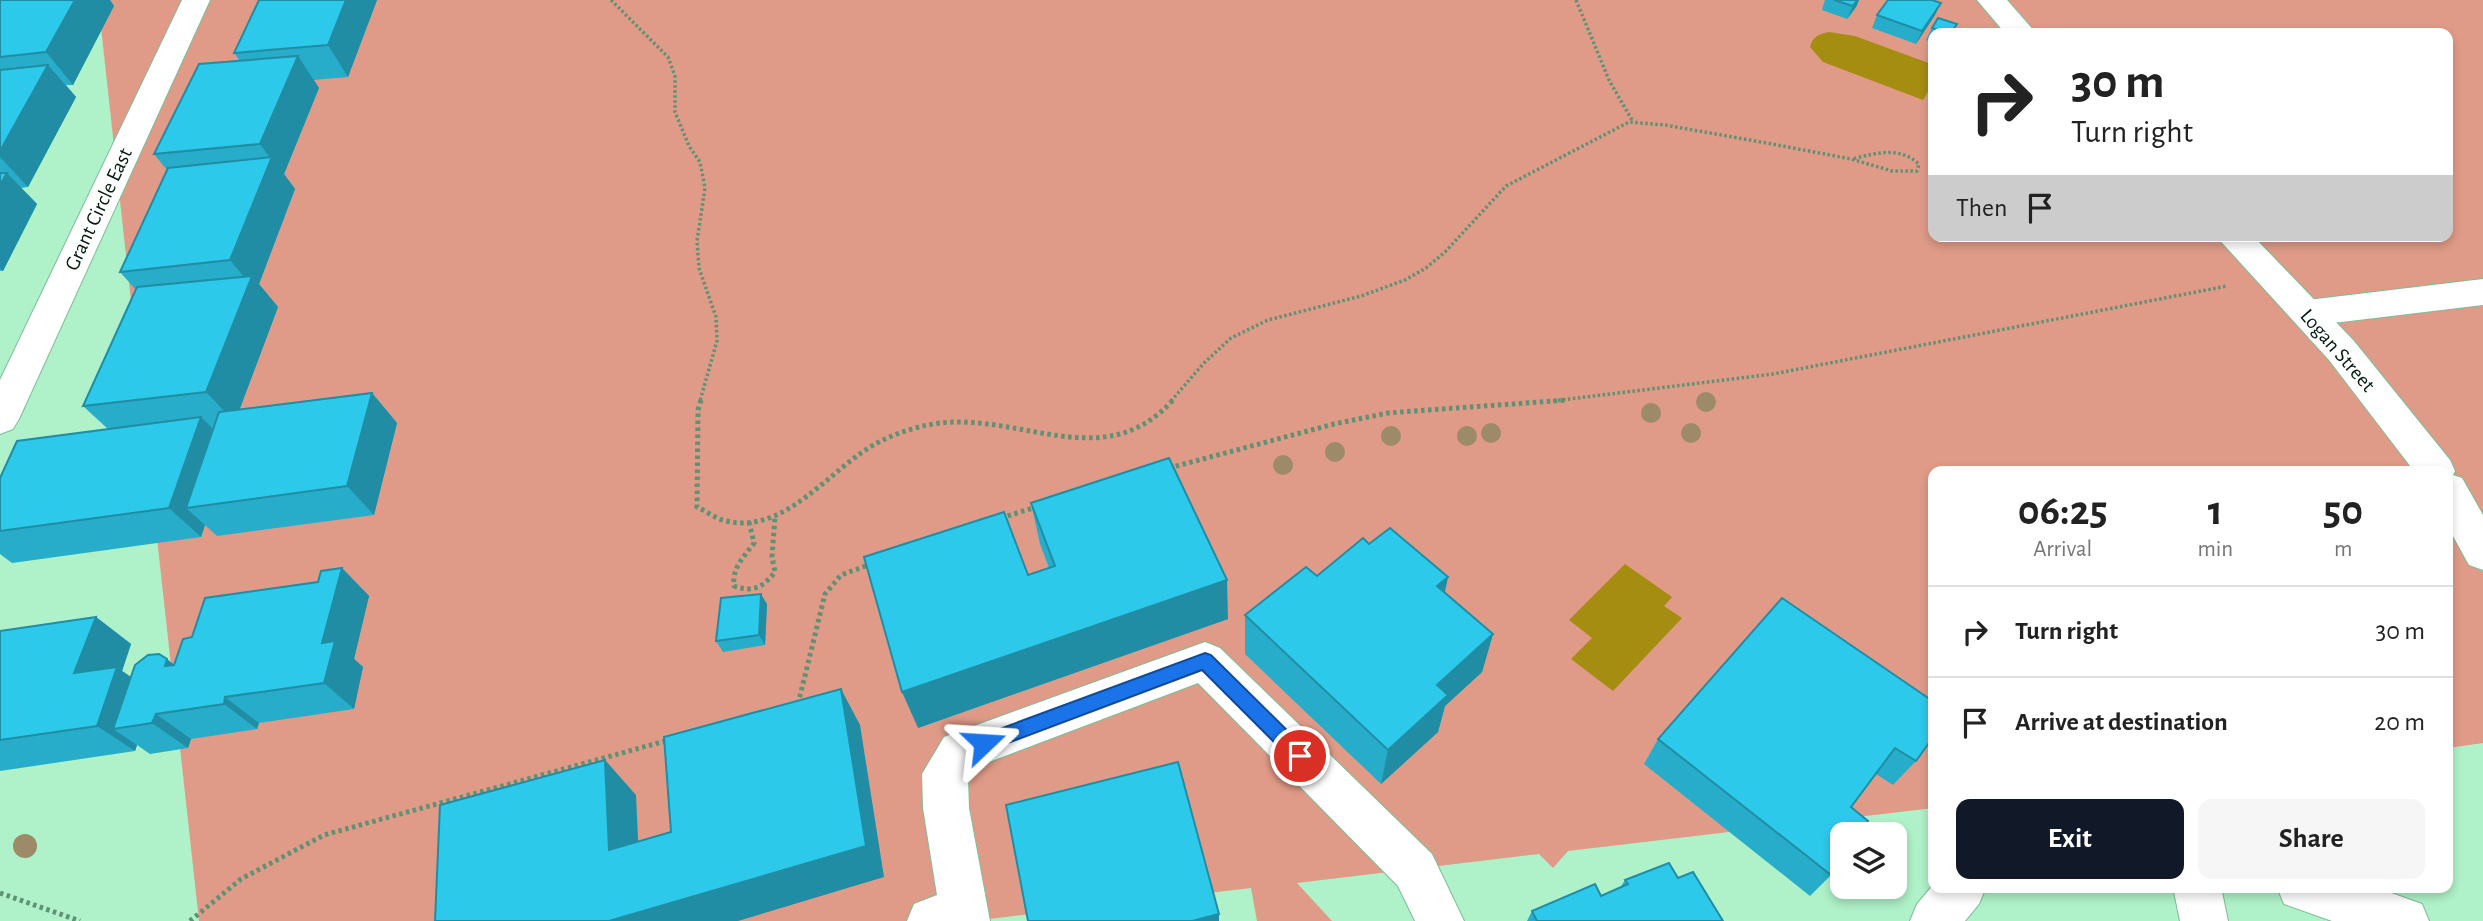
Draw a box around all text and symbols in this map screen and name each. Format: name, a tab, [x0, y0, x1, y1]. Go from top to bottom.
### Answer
icon: right	[1956, 56, 2047, 147]
text: 30 m	[2071, 58, 2165, 107]
text: Turn right	[2071, 116, 2193, 148]
street label: Grant Circle East	[61, 145, 136, 274]
icon: arrive	[2021, 189, 2059, 227]
text: Then	[1956, 195, 2007, 221]
street label: Logan Street	[2296, 305, 2379, 396]
text: 06:25	[2018, 490, 2108, 532]
text: 1	[2208, 490, 2223, 532]
text: 50	[2323, 490, 2363, 532]
text: Arrival	[2033, 538, 2092, 561]
text: min	[2197, 538, 2233, 561]
text: m	[2334, 538, 2352, 561]
icon: right	[1956, 613, 1994, 651]
text: Turn right	[2015, 618, 2118, 644]
text: 30 m	[2375, 618, 2425, 644]
icon: arrive	[1956, 704, 1994, 742]
position arrow	[947, 706, 1021, 780]
text: Arrive at destination	[2015, 709, 2228, 735]
text: 20 m	[2374, 709, 2425, 735]
pin	[1270, 726, 1330, 786]
icon: arrive	[1281, 737, 1319, 775]
button: Exit	[1956, 799, 2184, 879]
button: Share	[2198, 799, 2425, 879]
map controls	[1830, 822, 1907, 899]
button: layers	[1830, 822, 1907, 899]

